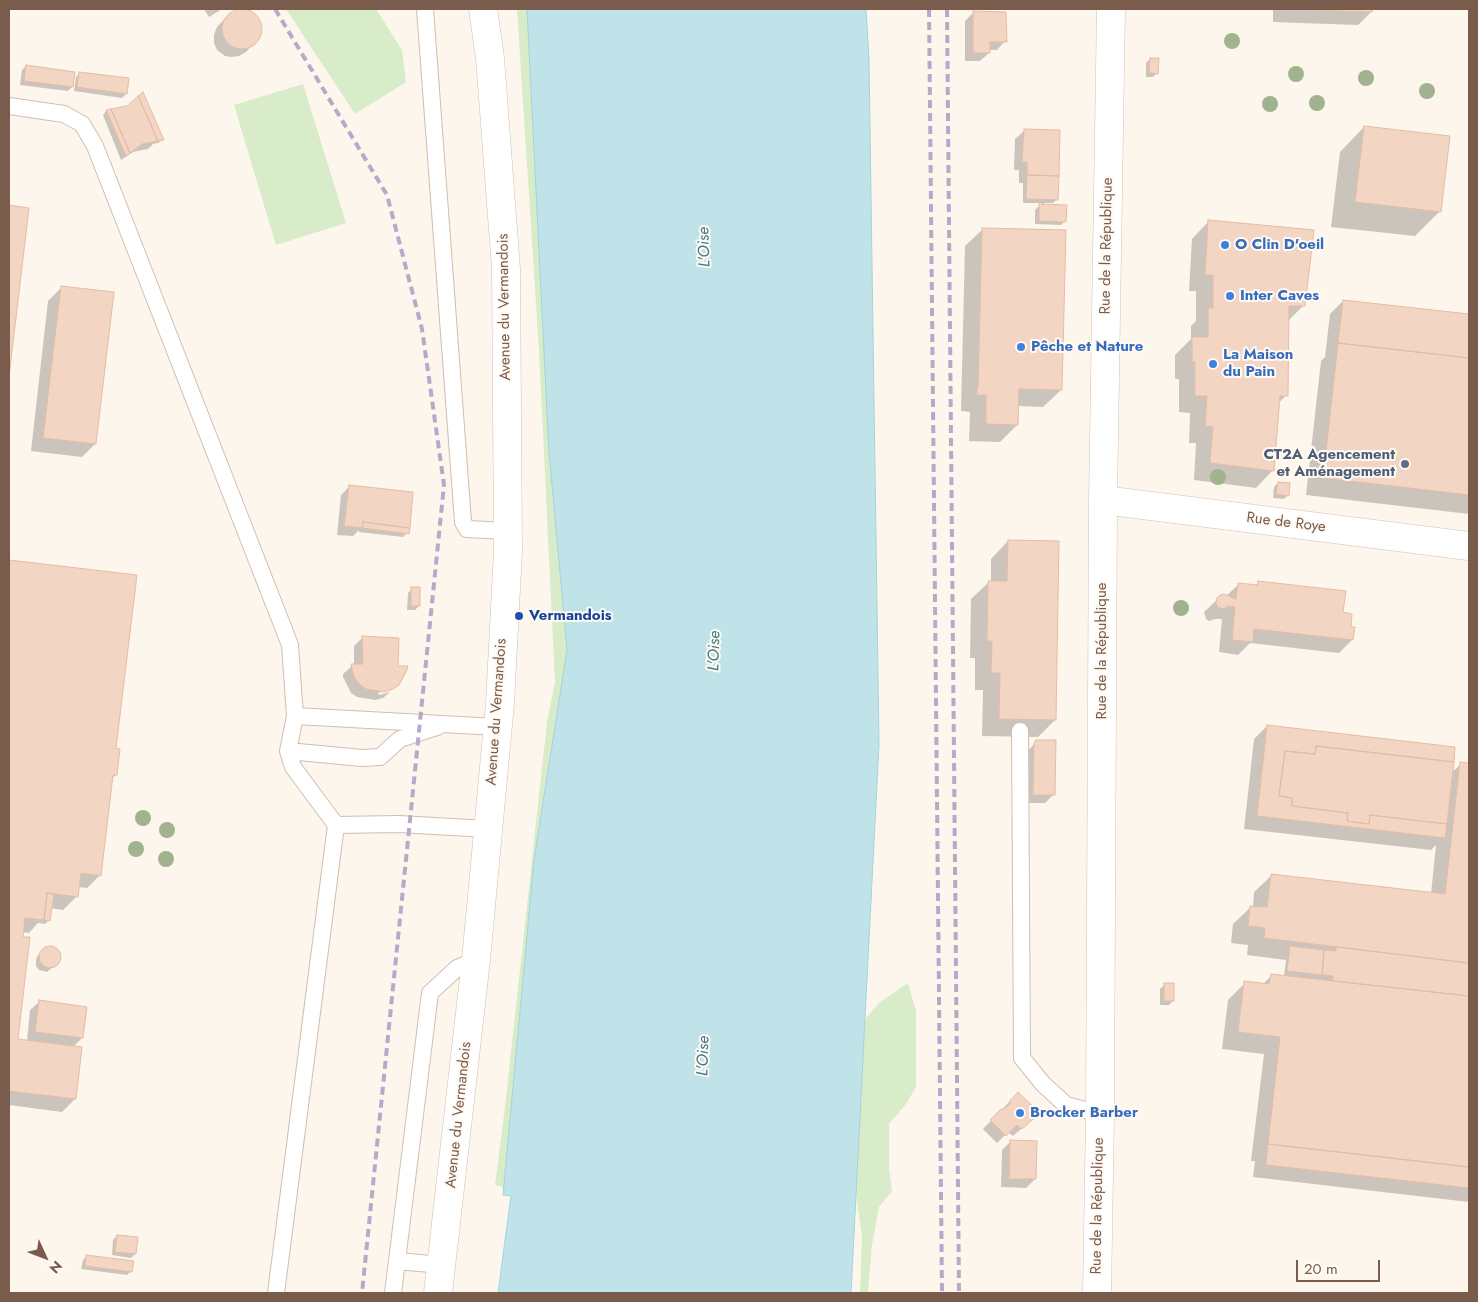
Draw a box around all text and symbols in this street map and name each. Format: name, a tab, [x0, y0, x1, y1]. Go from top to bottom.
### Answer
street label: Rue de la République	[1097, 177, 1117, 315]
water label: L'Oise	[695, 227, 715, 267]
street label: Avenue du Vermandois	[495, 233, 515, 381]
place label: O Clin D'oeil	[1235, 236, 1324, 254]
marker: O Clin D'oeil	[1219, 239, 1231, 251]
place label: Inter Caves	[1240, 287, 1319, 305]
marker: Inter Caves	[1224, 290, 1236, 302]
place label: Pêche et Nature	[1031, 338, 1143, 356]
marker: Pêche et Nature	[1015, 341, 1027, 353]
place label: La Maison du Pain	[1223, 346, 1293, 381]
marker: La Maison du Pain	[1207, 358, 1219, 370]
place label: CT2A Agencement et Aménagement	[1263, 446, 1395, 481]
marker: CT2A Agencement et Aménagement	[1399, 458, 1411, 470]
street label: Rue de Roye	[1245, 509, 1327, 537]
street label: Rue de la République	[1093, 582, 1111, 720]
place label: Vermandois	[529, 607, 612, 625]
marker: Vermandois	[513, 610, 525, 622]
water label: L'Oise	[705, 631, 725, 671]
street label: Avenue du Vermandois	[483, 638, 511, 786]
water label: L'Oise	[694, 1036, 714, 1076]
street label: Avenue du Vermandois	[442, 1041, 476, 1189]
place label: Brocker Barber	[1030, 1104, 1138, 1122]
marker: Brocker Barber	[1014, 1107, 1026, 1119]
street label: Rue de la République	[1088, 1137, 1108, 1275]
north arrow	[20, 1232, 70, 1282]
scale bar	[1298, 1250, 1382, 1282]
text: N	[45, 1256, 67, 1278]
text: 20 m	[1304, 1258, 1338, 1280]

